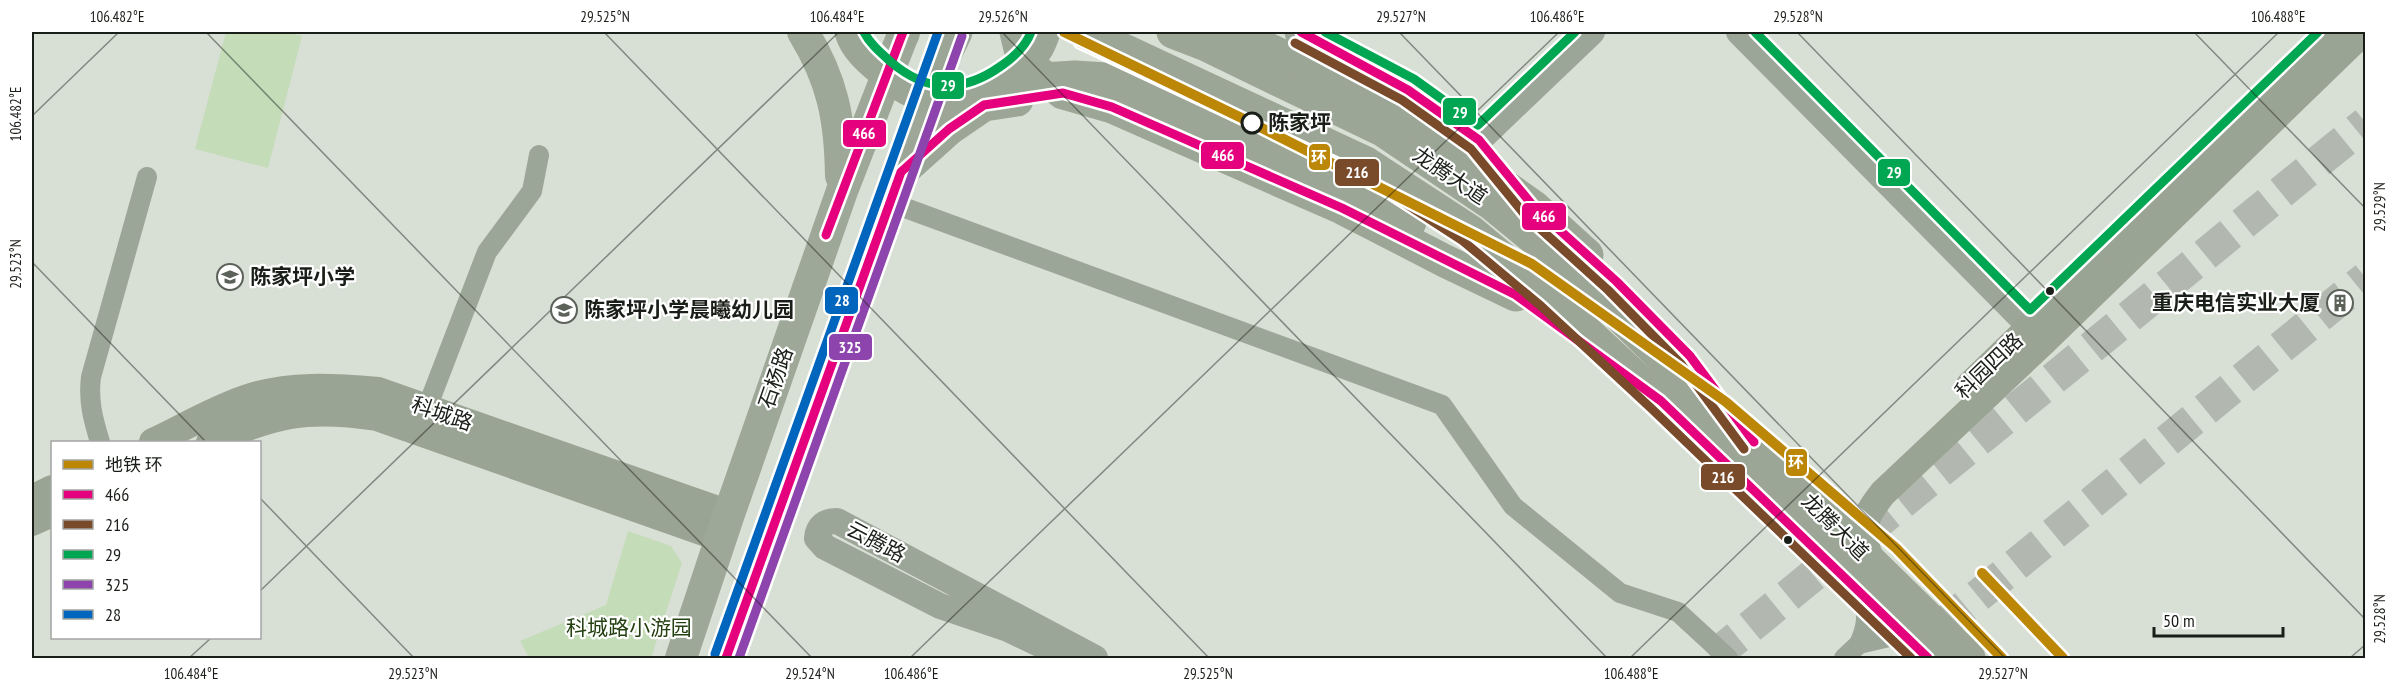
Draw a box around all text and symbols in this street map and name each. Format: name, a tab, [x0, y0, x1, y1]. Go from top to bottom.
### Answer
text: 106.482°E	[90, 7, 144, 26]
text: 29.525°N	[580, 7, 630, 26]
text: 106.484°E	[810, 7, 864, 26]
text: 29.526°N	[978, 7, 1028, 26]
text: 29.527°N	[1376, 7, 1426, 26]
text: 106.486°E	[1530, 7, 1584, 26]
text: 29.528°N	[1773, 7, 1823, 26]
text: 106.488°E	[2251, 7, 2305, 26]
line badge: 29	[931, 71, 965, 100]
text: 29	[940, 75, 956, 95]
text: 106.482°E	[6, 87, 25, 141]
line badge: 29	[1442, 97, 1477, 126]
text: 29	[1452, 102, 1468, 122]
place label: 陈家坪	[1268, 109, 1331, 136]
marker: 陈家坪	[1241, 112, 1263, 134]
line badge: 466	[842, 119, 887, 148]
text: 466	[853, 123, 876, 143]
line badge: 466	[1200, 141, 1245, 170]
street label: 龙腾大道	[1408, 141, 1493, 210]
line badge: 环	[1308, 143, 1331, 171]
text: 466	[1212, 145, 1235, 165]
text: 环	[1311, 147, 1327, 167]
line badge: 216	[1334, 158, 1380, 187]
line badge: 29	[1877, 158, 1911, 187]
text: 216	[1346, 162, 1369, 182]
text: 29	[1886, 162, 1902, 182]
text: 29.529°N	[2370, 182, 2389, 232]
line badge: 466	[1521, 202, 1567, 231]
text: 466	[1533, 206, 1556, 226]
text: 29.523°N	[6, 239, 25, 289]
school or university icon: 陈家坪小学	[215, 262, 245, 292]
place label: 陈家坪小学	[250, 263, 355, 290]
unlabelled marker	[2044, 285, 2056, 297]
line badge: 28	[824, 286, 859, 315]
building icon: 重庆电信实业大厦	[2325, 288, 2355, 318]
place label: 重庆电信实业大厦	[2152, 289, 2320, 316]
text: 28	[834, 290, 850, 310]
school or university icon: 陈家坪小学晨曦幼儿园	[549, 295, 579, 325]
place label: 陈家坪小学晨曦幼儿园	[584, 296, 794, 323]
street label: 科园四路	[1949, 327, 2028, 405]
line badge: 325	[828, 333, 873, 361]
text: 325	[839, 337, 861, 357]
street label: 石杨路	[753, 344, 799, 412]
street label: 科城路	[408, 391, 476, 437]
legend	[51, 441, 261, 639]
line badge: 环	[1785, 448, 1808, 477]
text: 环	[1788, 452, 1804, 472]
text: 地铁 环	[105, 453, 163, 476]
line badge: 216	[1700, 463, 1746, 491]
text: 216	[1712, 467, 1735, 487]
text: 466	[105, 483, 129, 506]
street label: 龙腾大道	[1796, 487, 1875, 566]
text: 216	[105, 513, 129, 536]
street label: 云腾路	[842, 515, 910, 568]
unlabelled marker	[1782, 534, 1794, 546]
text: 29	[105, 543, 121, 566]
text: 325	[105, 573, 129, 596]
text: 29.528°N	[2370, 594, 2389, 644]
scale bar	[2154, 600, 2283, 638]
text: 28	[105, 603, 121, 626]
text: 50 m	[2163, 609, 2195, 632]
park label: 科城路小游园	[566, 614, 692, 641]
text: 106.484°E	[164, 664, 218, 683]
text: 29.523°N	[388, 664, 438, 683]
text: 29.524°N	[785, 664, 835, 683]
text: 106.486°E	[884, 664, 938, 683]
text: 29.525°N	[1183, 664, 1233, 683]
text: 106.488°E	[1604, 664, 1658, 683]
text: 29.527°N	[1978, 664, 2028, 683]

